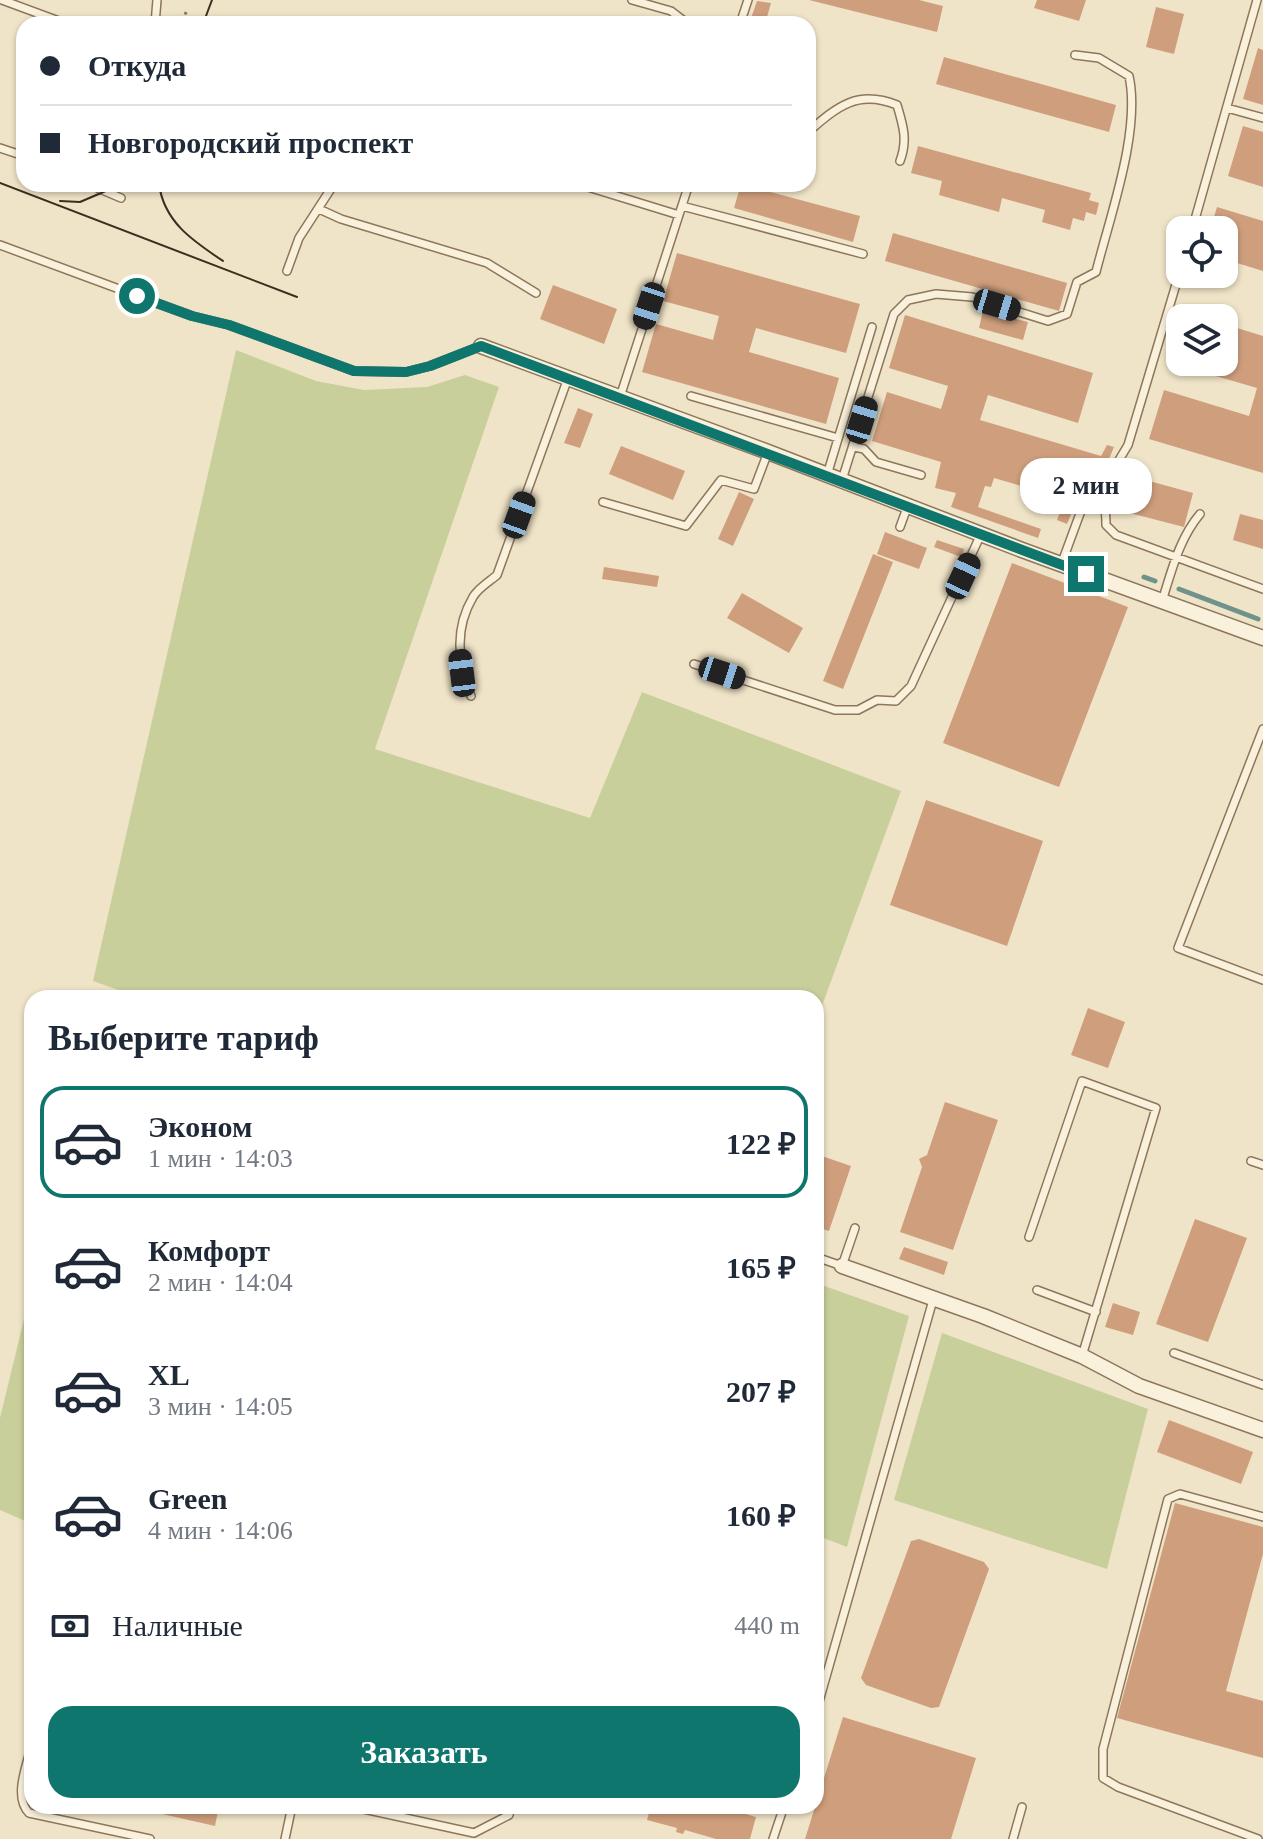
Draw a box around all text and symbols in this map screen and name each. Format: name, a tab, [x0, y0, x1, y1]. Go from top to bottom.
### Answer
text: Откуда	[88, 49, 186, 82]
text: Новгородский проспект	[88, 126, 413, 159]
map controls	[1166, 216, 1238, 376]
button: locate	[1166, 216, 1238, 288]
route start	[119, 278, 155, 314]
car	[630, 279, 668, 333]
car	[971, 287, 1023, 323]
button: layers	[1166, 304, 1238, 376]
car	[844, 394, 880, 446]
callout: 2 мин	[1020, 458, 1152, 514]
text: 2 мин	[1052, 471, 1120, 500]
car	[500, 488, 538, 542]
car	[942, 549, 984, 603]
route end	[1068, 556, 1104, 592]
car	[447, 648, 477, 698]
car	[695, 654, 749, 692]
text: Выберите тариф	[48, 1018, 319, 1058]
icon: car	[52, 1106, 124, 1178]
text: Эконом	[148, 1110, 252, 1143]
text: 122 ₽	[726, 1127, 796, 1160]
text: 1 мин · 14:03	[148, 1144, 293, 1173]
icon: car	[52, 1230, 124, 1302]
text: Комфорт	[148, 1234, 270, 1267]
text: 165 ₽	[726, 1251, 796, 1284]
text: 2 мин · 14:04	[148, 1268, 293, 1297]
icon: car	[52, 1354, 124, 1426]
text: XL	[148, 1358, 190, 1391]
text: 207 ₽	[726, 1375, 796, 1408]
text: 3 мин · 14:05	[148, 1392, 293, 1421]
icon: car	[52, 1478, 124, 1550]
text: Green	[148, 1482, 227, 1515]
text: 160 ₽	[726, 1499, 796, 1532]
text: 4 мин · 14:06	[148, 1516, 293, 1545]
icon: cash	[48, 1604, 92, 1648]
text: Наличные	[112, 1609, 243, 1642]
text: 440 m	[734, 1611, 800, 1640]
button: Заказать	[48, 1706, 800, 1798]

